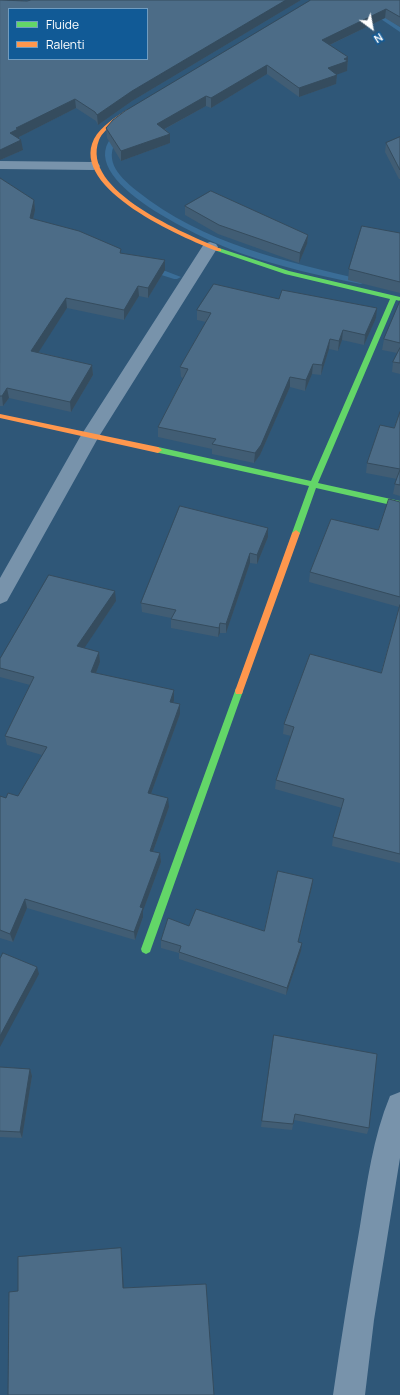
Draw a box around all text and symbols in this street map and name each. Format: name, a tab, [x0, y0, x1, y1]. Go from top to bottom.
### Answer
legend	[8, 8, 148, 60]
north arrow	[352, 8, 392, 48]
text: Fluide	[46, 16, 79, 33]
text: N	[371, 30, 386, 47]
text: Ralenti	[46, 36, 85, 53]

